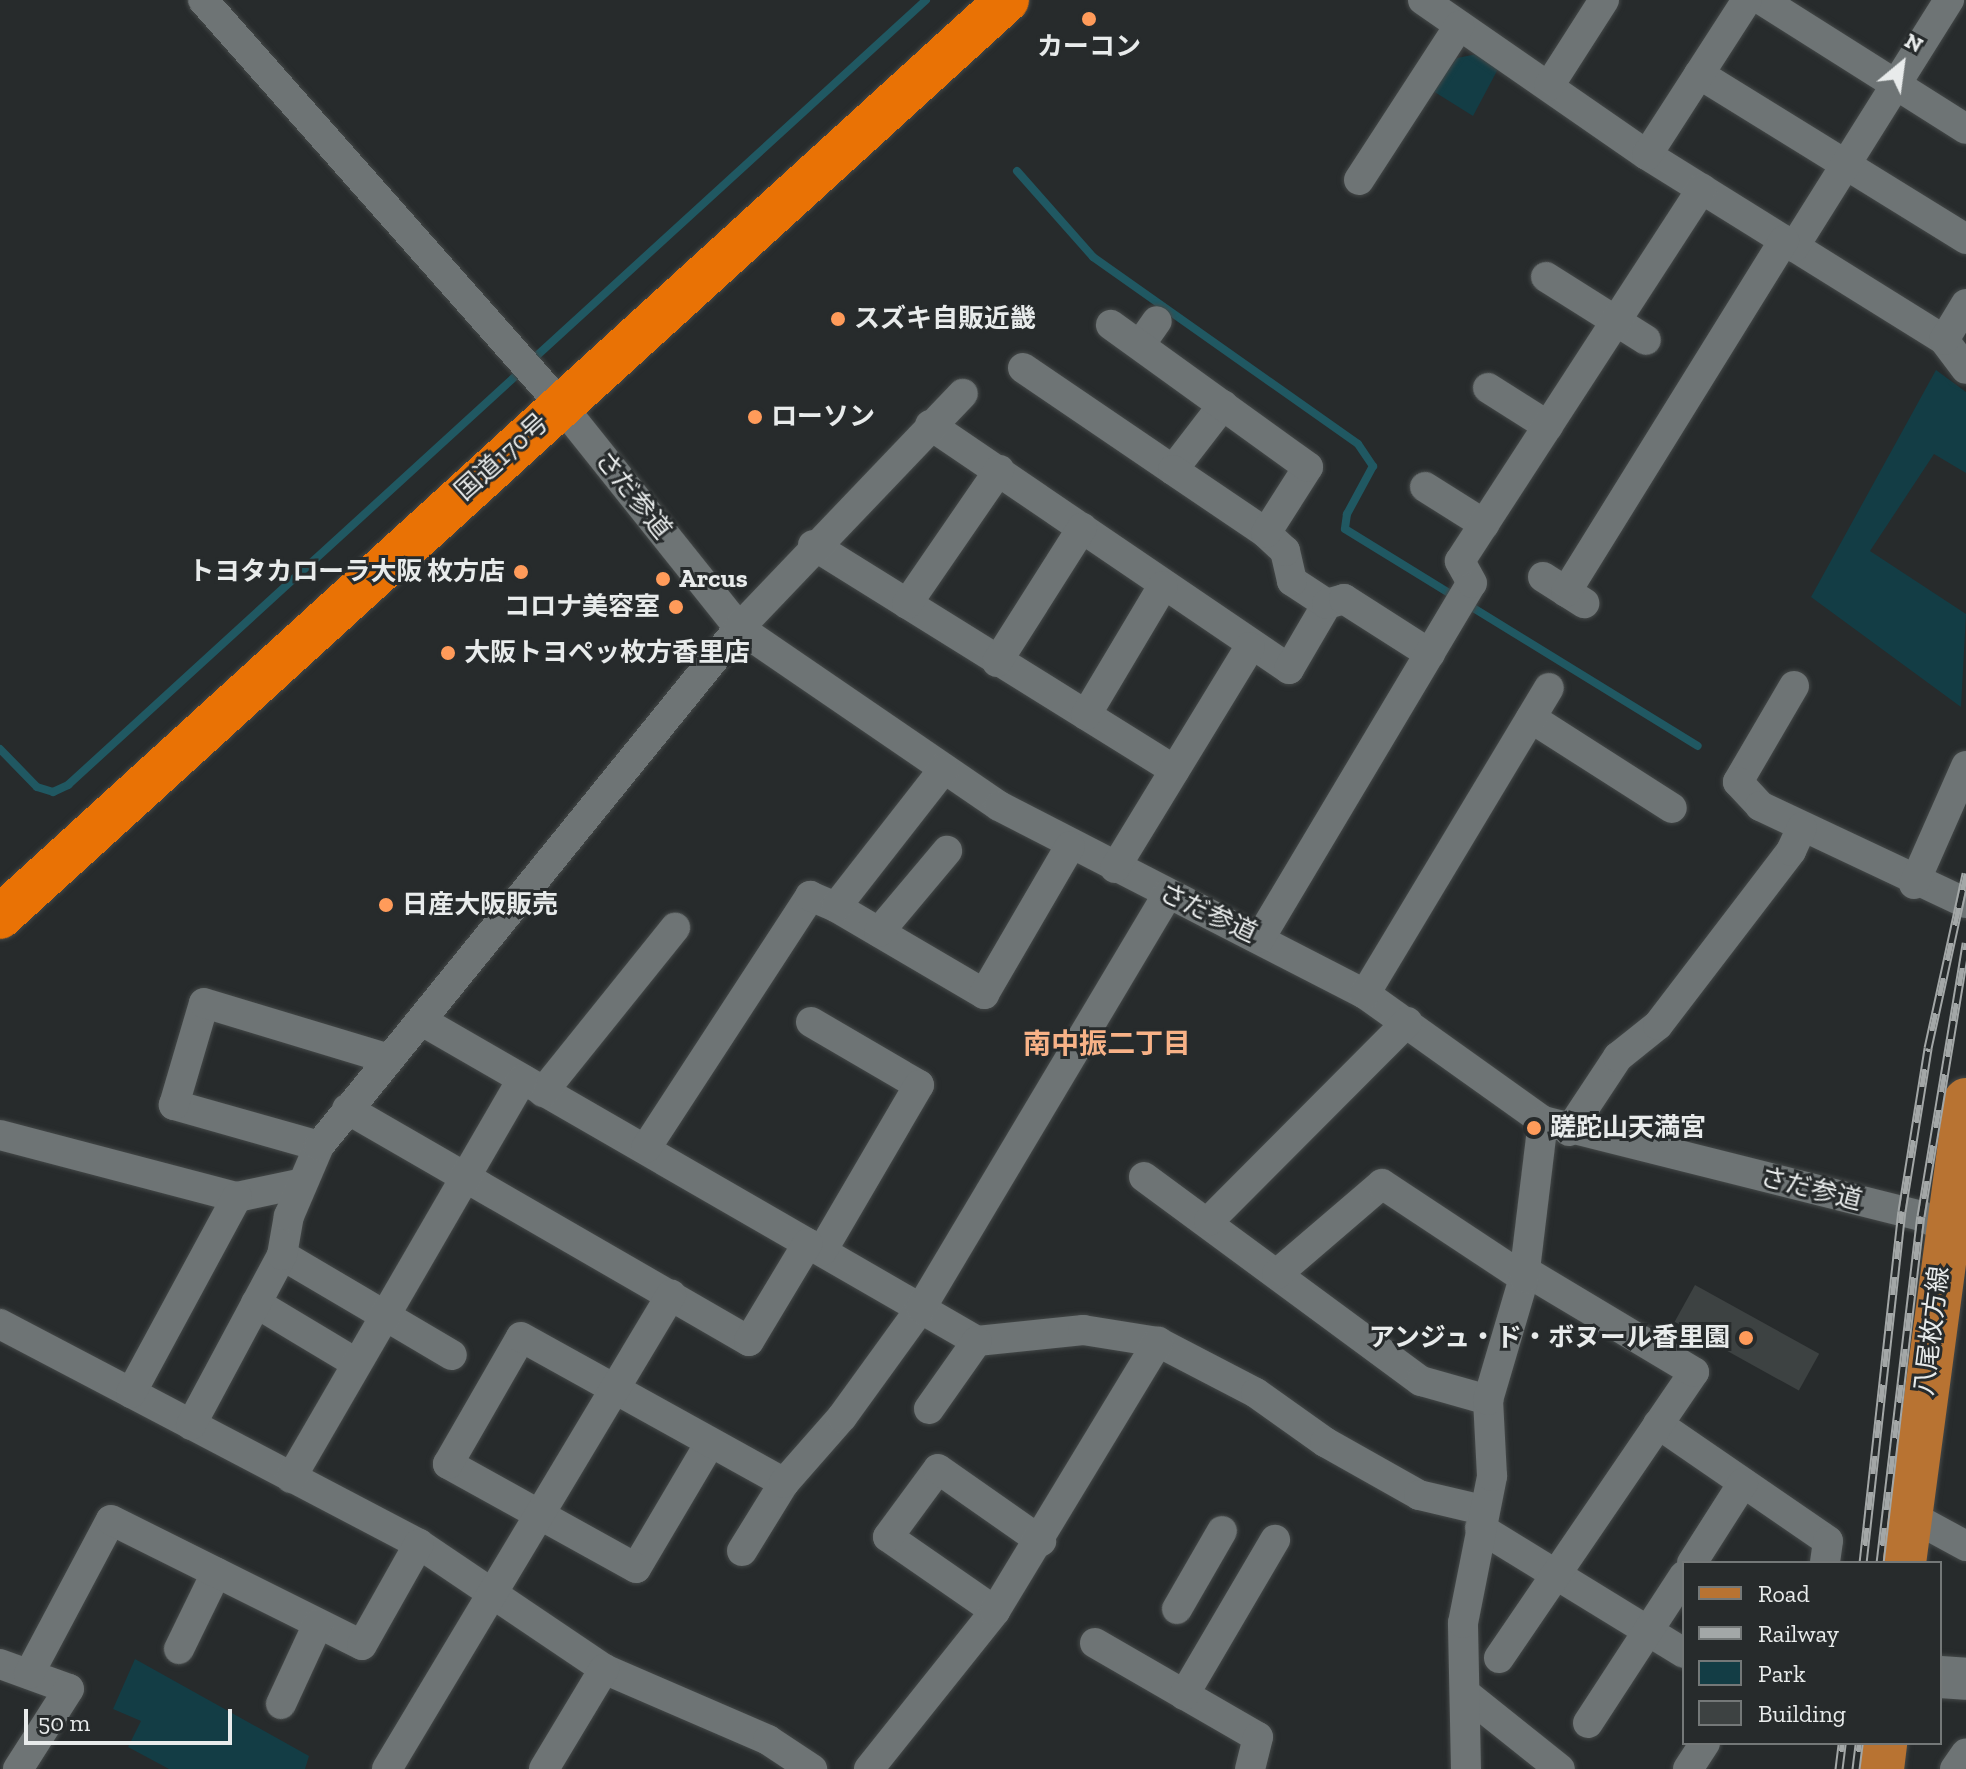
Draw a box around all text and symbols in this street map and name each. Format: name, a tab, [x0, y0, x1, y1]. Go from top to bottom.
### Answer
marker: カーコン	[1080, 10, 1098, 28]
north arrow	[1862, 24, 1942, 104]
text: N	[1900, 27, 1928, 58]
place label: カーコン	[1037, 31, 1141, 63]
place label: スズキ自販近畿	[854, 303, 1036, 335]
marker: スズキ自販近畿	[829, 310, 847, 328]
place label: ローソン	[771, 401, 875, 433]
street label: 国道170号	[449, 407, 555, 507]
marker: ローソン	[746, 408, 764, 426]
street label: さだ参道	[588, 445, 678, 545]
place label: トヨタカローラ大阪 枚方店	[188, 556, 505, 588]
marker: トヨタカローラ大阪 枚方店	[512, 563, 530, 581]
place label: Arcus	[679, 563, 748, 595]
marker: Arcus	[654, 570, 672, 588]
place label: コロナ美容室	[504, 591, 660, 623]
marker: コロナ美容室	[667, 598, 685, 616]
place label: 大阪トヨペッ枚方香里店	[464, 637, 750, 669]
marker: 大阪トヨペッ枚方香里店	[439, 644, 457, 662]
street label: さだ参道	[1154, 877, 1262, 949]
place label: 日産大阪販売	[402, 889, 558, 921]
marker: 日産大阪販売	[377, 896, 395, 914]
district label: 南中振二丁目	[1023, 1027, 1191, 1061]
place label: 蹉跎山天満宮	[1550, 1112, 1706, 1144]
marker: 蹉跎山天満宮	[1525, 1119, 1543, 1137]
street label: さだ参道	[1757, 1161, 1865, 1217]
street label: 八尾枚方線	[1909, 1265, 1955, 1397]
place label: アンジュ・ド・ボヌール香里園	[1366, 1322, 1730, 1354]
marker: アンジュ・ド・ボヌール香里園	[1737, 1329, 1755, 1347]
legend	[1682, 1561, 1942, 1745]
text: Road	[1758, 1579, 1810, 1608]
text: Railway	[1758, 1619, 1839, 1648]
text: Park	[1758, 1659, 1806, 1688]
scale bar	[28, 1693, 236, 1743]
text: Building	[1758, 1699, 1846, 1728]
text: 50 m	[38, 1708, 90, 1737]

